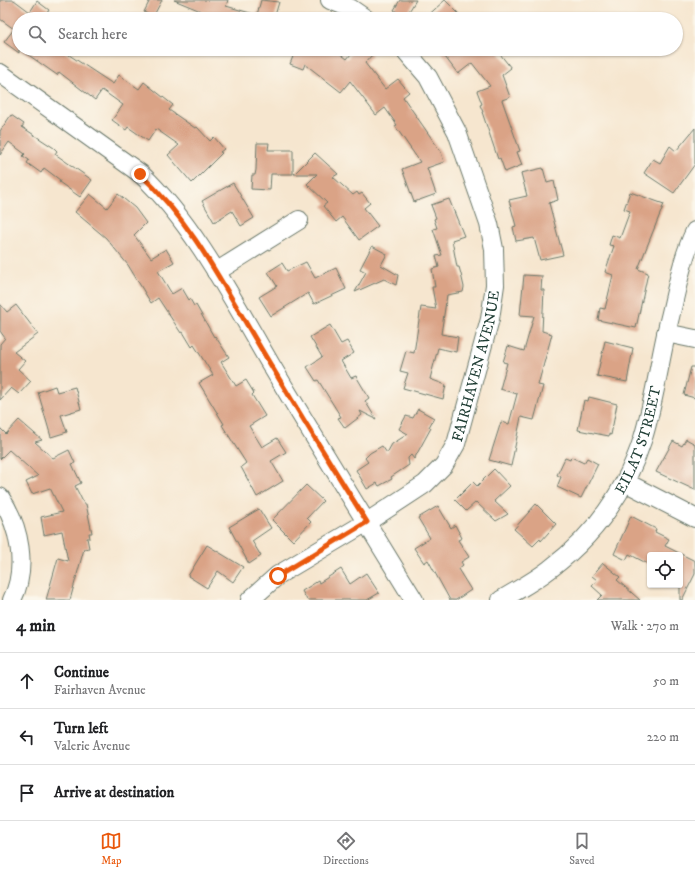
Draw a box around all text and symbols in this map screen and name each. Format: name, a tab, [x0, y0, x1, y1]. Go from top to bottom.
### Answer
search box	[12, 12, 683, 56]
icon: search	[26, 23, 48, 45]
text: Search here	[58, 25, 127, 44]
route end	[131, 165, 149, 183]
street label: FAIRHAVEN AVENUE	[448, 289, 504, 444]
street label: EILAT STREET	[610, 384, 665, 497]
map controls	[647, 552, 683, 588]
button: locate	[647, 552, 683, 588]
route start	[269, 567, 287, 585]
text: 4 min	[16, 615, 55, 637]
text: Walk · 270 m	[611, 618, 679, 634]
text: Continue	[54, 663, 109, 682]
icon: ahead	[16, 670, 38, 692]
text: 50 m	[653, 673, 679, 689]
text: Fairhaven Avenue	[54, 682, 146, 698]
text: Turn left	[54, 719, 108, 738]
icon: left	[16, 726, 38, 748]
text: 220 m	[647, 729, 679, 745]
text: Valerie Avenue	[54, 738, 130, 754]
icon: arrive	[16, 782, 38, 804]
text: Arrive at destination	[54, 783, 174, 802]
tab: Map	[100, 830, 122, 868]
tab: Directions	[323, 830, 369, 868]
tab: Saved	[569, 830, 595, 868]

